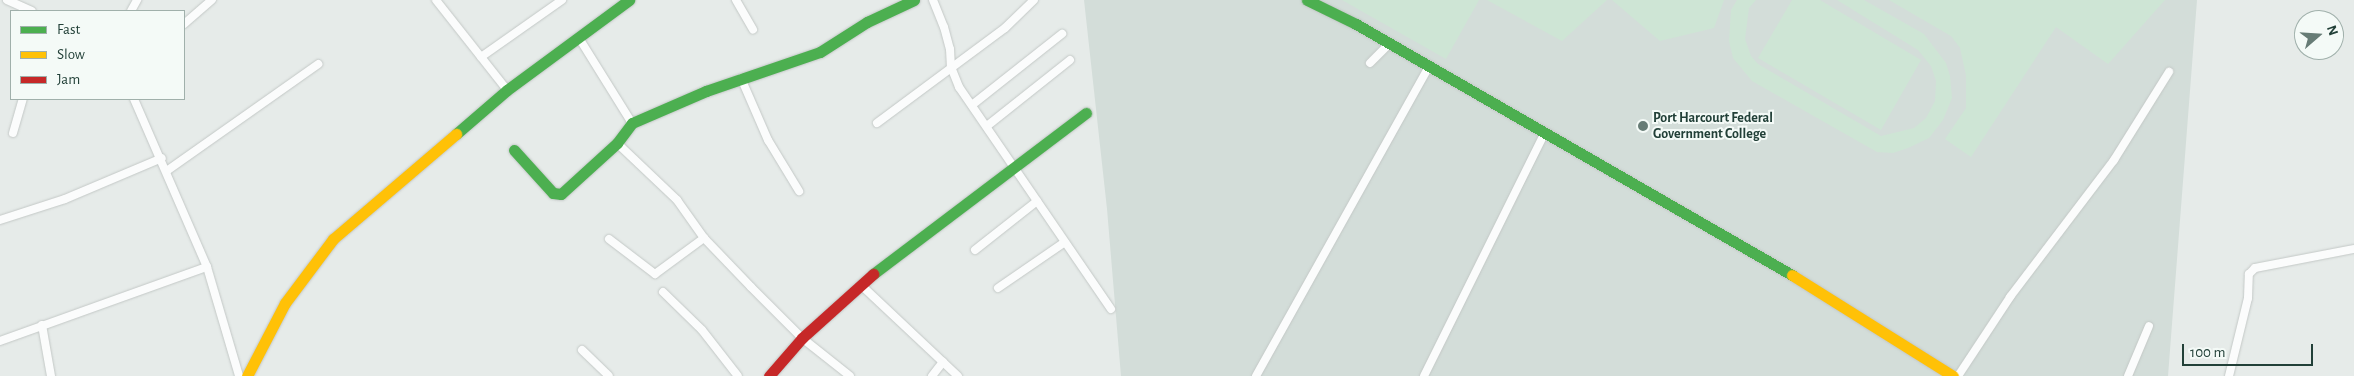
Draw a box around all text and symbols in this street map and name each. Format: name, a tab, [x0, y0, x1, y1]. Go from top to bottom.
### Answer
legend	[10, 10, 185, 100]
north arrow	[2294, 10, 2344, 60]
text: Fast	[57, 22, 80, 37]
text: N	[2324, 24, 2340, 37]
text: Slow	[57, 47, 85, 62]
text: Jam	[57, 72, 80, 87]
place label: Port Harcourt Federal Government College	[1653, 110, 1773, 142]
marker: Port Harcourt Federal Government College	[1637, 120, 1649, 132]
scale bar	[2184, 334, 2315, 366]
text: 100 m	[2190, 345, 2225, 360]

